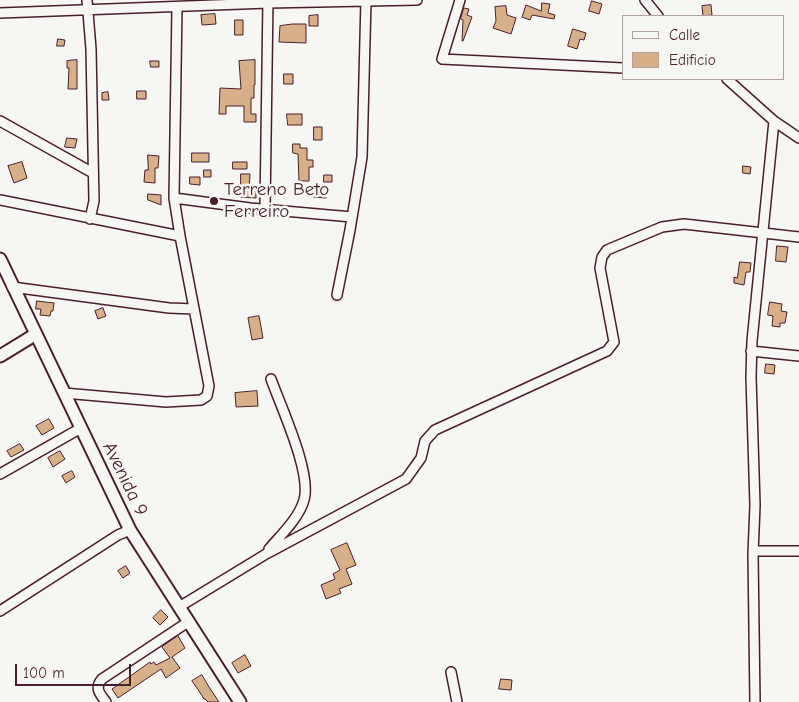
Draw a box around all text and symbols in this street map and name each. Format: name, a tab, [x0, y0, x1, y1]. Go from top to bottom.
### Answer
legend	[622, 15, 784, 80]
text: Calle	[669, 26, 700, 44]
text: Edificio	[669, 51, 716, 69]
place label: Terreno Beto Ferreiro	[224, 179, 329, 223]
marker: Terreno Beto Ferreiro	[208, 195, 220, 207]
street label: Avenida 9	[97, 438, 153, 520]
scale bar	[18, 654, 134, 686]
text: 100 m	[23, 664, 65, 682]

